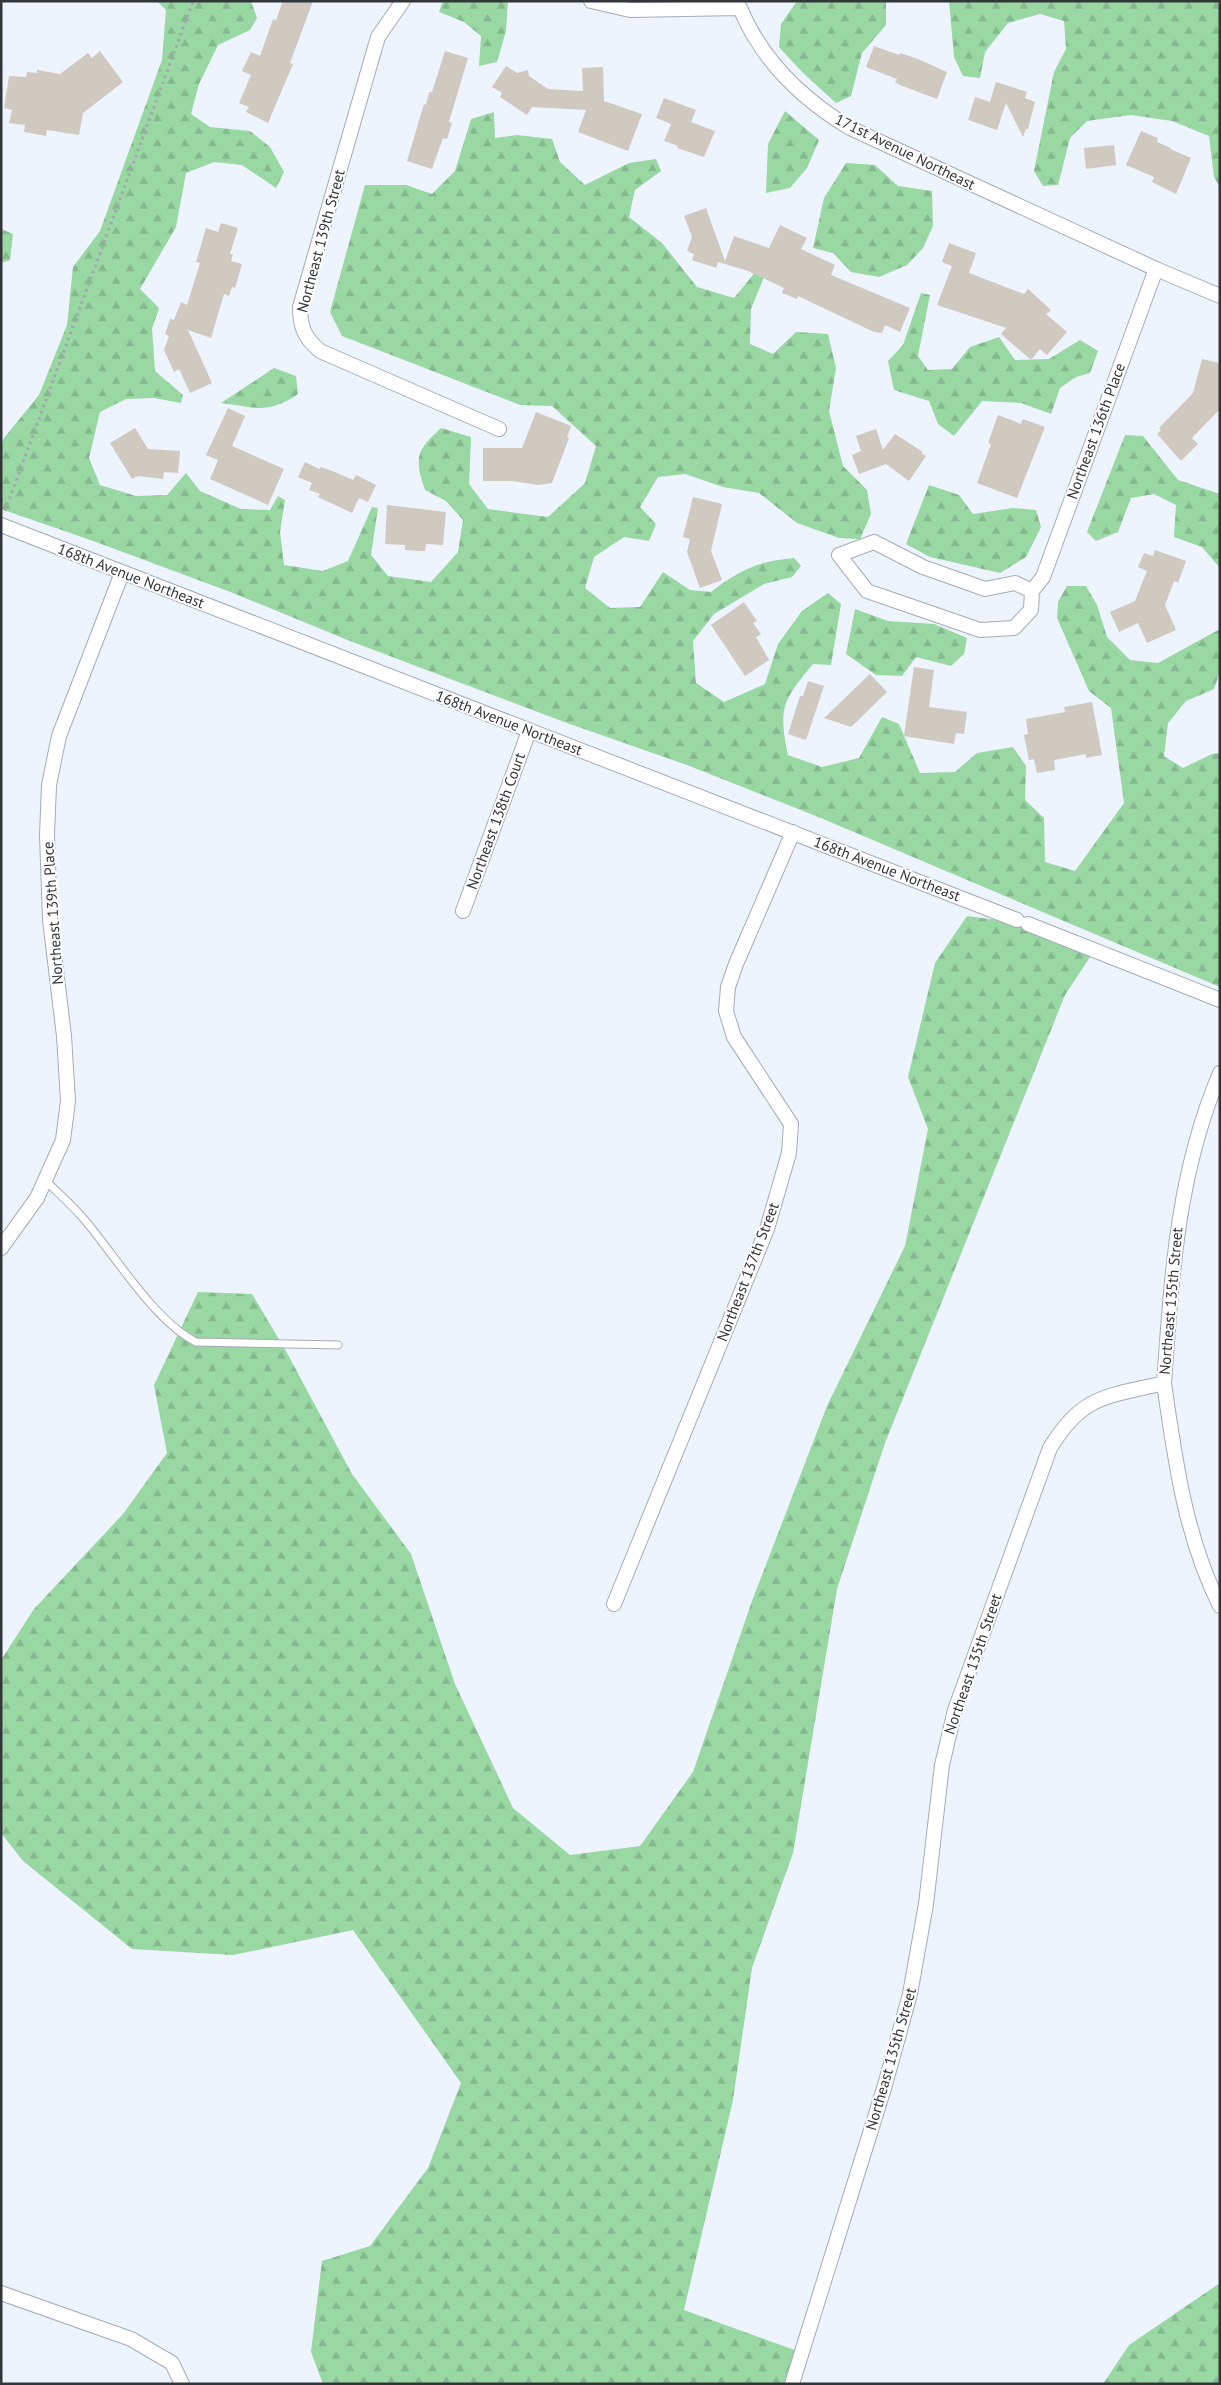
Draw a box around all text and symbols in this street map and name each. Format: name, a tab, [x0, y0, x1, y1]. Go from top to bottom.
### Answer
street label: 171st Avenue Northeast	[832, 109, 978, 194]
street label: Northeast 139th Street	[292, 167, 349, 315]
street label: Northeast 136th Place	[1062, 360, 1129, 502]
street label: 168th Avenue Northeast	[55, 539, 207, 612]
street label: 168th Avenue Northeast	[433, 686, 585, 759]
street label: Northeast 138th Court	[462, 750, 529, 892]
street label: 168th Avenue Northeast	[811, 832, 963, 905]
street label: Northeast 139th Place	[38, 841, 67, 985]
street label: Northeast 137th Street	[712, 1200, 783, 1344]
street label: Northeast 135th Street	[1155, 1227, 1186, 1375]
street label: Northeast 135th Street	[940, 1591, 1006, 1737]
street label: Northeast 135th Street	[861, 1985, 920, 2132]

